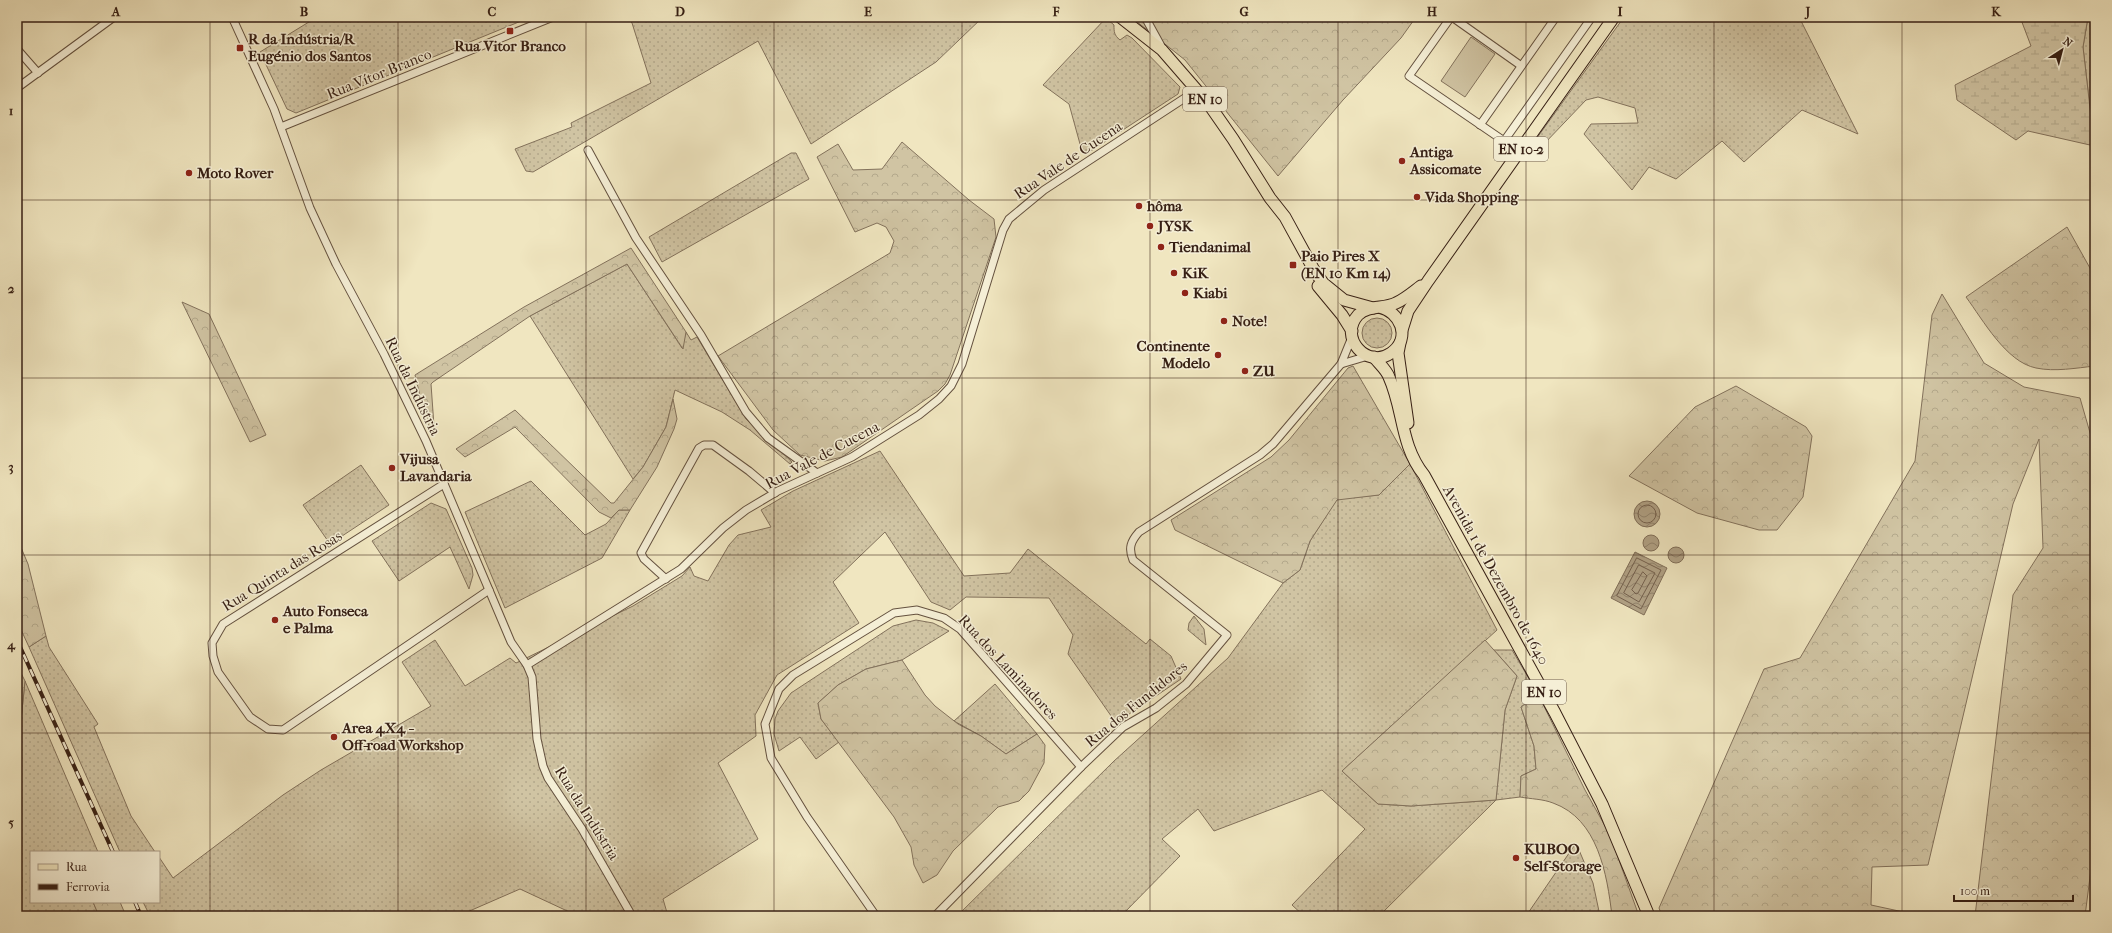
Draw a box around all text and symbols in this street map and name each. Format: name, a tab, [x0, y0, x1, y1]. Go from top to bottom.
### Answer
text: A	[111, 4, 121, 19]
text: B	[300, 4, 309, 19]
text: C	[488, 4, 497, 19]
text: D	[675, 4, 685, 19]
text: E	[864, 4, 872, 19]
text: F	[1052, 4, 1060, 19]
text: G	[1239, 4, 1249, 19]
text: H	[1427, 4, 1438, 19]
text: I	[1617, 4, 1623, 19]
text: J	[1804, 4, 1811, 20]
text: K	[1991, 4, 2002, 19]
marker: Rua Vitor Branco	[505, 26, 515, 36]
place label: R da Indústria/R Eugénio dos Santos	[248, 30, 372, 65]
north arrow	[2042, 30, 2082, 70]
text: N	[2060, 35, 2075, 50]
place label: Rua Vitor Branco	[454, 37, 566, 55]
marker: R da Indústria/R Eugénio dos Santos	[235, 43, 245, 53]
street label: Rua Vítor Branco	[324, 45, 434, 103]
road number: EN 10	[1183, 87, 1227, 111]
text: 1	[9, 103, 14, 118]
street label: Rua Vale de Cucena	[1010, 117, 1126, 203]
road number: EN 10-2	[1494, 137, 1548, 161]
place label: Antiga Assicomate	[1409, 143, 1482, 178]
marker: Antiga Assicomate	[1397, 156, 1407, 166]
place label: Moto Rover	[196, 164, 274, 182]
marker: Moto Rover	[184, 168, 194, 178]
place label: Vida Shopping	[1424, 188, 1519, 206]
marker: Vida Shopping	[1412, 192, 1422, 202]
place label: hôma	[1146, 197, 1183, 215]
marker: hôma	[1134, 201, 1144, 211]
place label: JYSK	[1156, 217, 1194, 235]
marker: JYSK	[1145, 221, 1155, 231]
place label: Tiendanimal	[1168, 238, 1252, 256]
marker: Tiendanimal	[1156, 242, 1166, 252]
place label: Paio Pires X (EN 10 Km 14)	[1301, 247, 1391, 282]
marker: Paio Pires X (EN 10 Km 14)	[1288, 260, 1298, 270]
place label: KiK	[1182, 264, 1209, 282]
marker: KiK	[1169, 268, 1179, 278]
text: 2	[8, 281, 15, 296]
place label: Kiabi	[1193, 284, 1228, 302]
marker: Kiabi	[1180, 288, 1190, 298]
place label: Note!	[1232, 312, 1267, 330]
marker: Note!	[1219, 316, 1229, 326]
street label: Rua da Indústria	[381, 334, 445, 439]
place label: Continente Modelo	[1137, 337, 1211, 372]
marker: Continente Modelo	[1213, 350, 1223, 360]
place label: ZU	[1253, 362, 1275, 380]
marker: ZU	[1240, 366, 1250, 376]
street label: Rua Vale de Cucena	[762, 417, 883, 493]
place label: Vijusa Lavandaria	[399, 450, 473, 485]
text: 3	[8, 459, 14, 475]
marker: Vijusa Lavandaria	[387, 463, 397, 473]
street label: Avenida 1 de Dezembro de 1640	[1439, 481, 1553, 668]
street label: Rua Quinta das Rosas	[219, 527, 346, 615]
place label: Auto Fonseca e Palma	[282, 602, 369, 637]
street label: Rua dos Laminadores	[955, 611, 1062, 724]
marker: Auto Fonseca e Palma	[270, 615, 280, 625]
text: 4	[6, 637, 16, 653]
street label: Rua dos Fundidores	[1081, 657, 1191, 751]
road number: EN 10	[1522, 680, 1566, 704]
place label: Area 4X4 - Off-road Workshop	[341, 719, 464, 754]
marker: Area 4X4 - Off-road Workshop	[329, 732, 339, 742]
street label: Rua da Indústria	[551, 763, 624, 864]
text: 5	[8, 815, 14, 830]
place label: KUBOO Self-Storage	[1524, 840, 1602, 875]
legend	[30, 851, 160, 903]
marker: KUBOO Self-Storage	[1511, 853, 1521, 863]
text: Rua	[66, 860, 87, 874]
scale bar	[1954, 877, 2073, 903]
text: Ferrovia	[66, 880, 110, 894]
text: 100 m	[1960, 884, 1990, 898]

